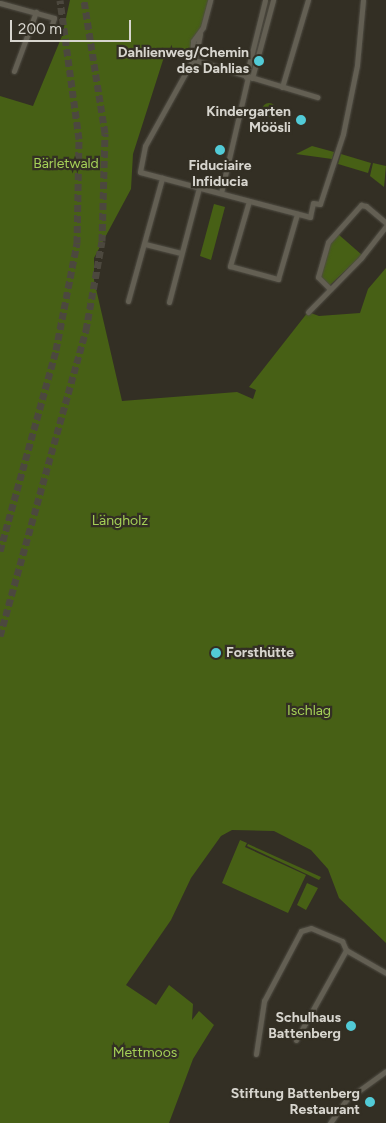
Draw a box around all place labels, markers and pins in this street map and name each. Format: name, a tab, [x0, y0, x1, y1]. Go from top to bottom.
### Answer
place label: Dahlienweg/Chemin des Dahlias	[118, 45, 249, 78]
marker: Dahlienweg/Chemin des Dahlias	[253, 55, 265, 67]
place label: Kindergarten Möösli	[206, 104, 291, 136]
marker: Kindergarten Möösli	[295, 114, 307, 126]
marker: Fiduciaire Infiducia	[214, 144, 226, 156]
place label: Fiduciaire Infiducia	[188, 158, 252, 190]
place label: Forsthütte	[226, 645, 294, 661]
marker: Forsthütte	[210, 647, 222, 659]
place label: Schulhaus Battenberg	[268, 1010, 341, 1042]
marker: Schulhaus Battenberg	[345, 1020, 357, 1032]
place label: Stiftung Battenberg Restaurant	[231, 1086, 360, 1118]
marker: Stiftung Battenberg Restaurant	[364, 1096, 376, 1108]

